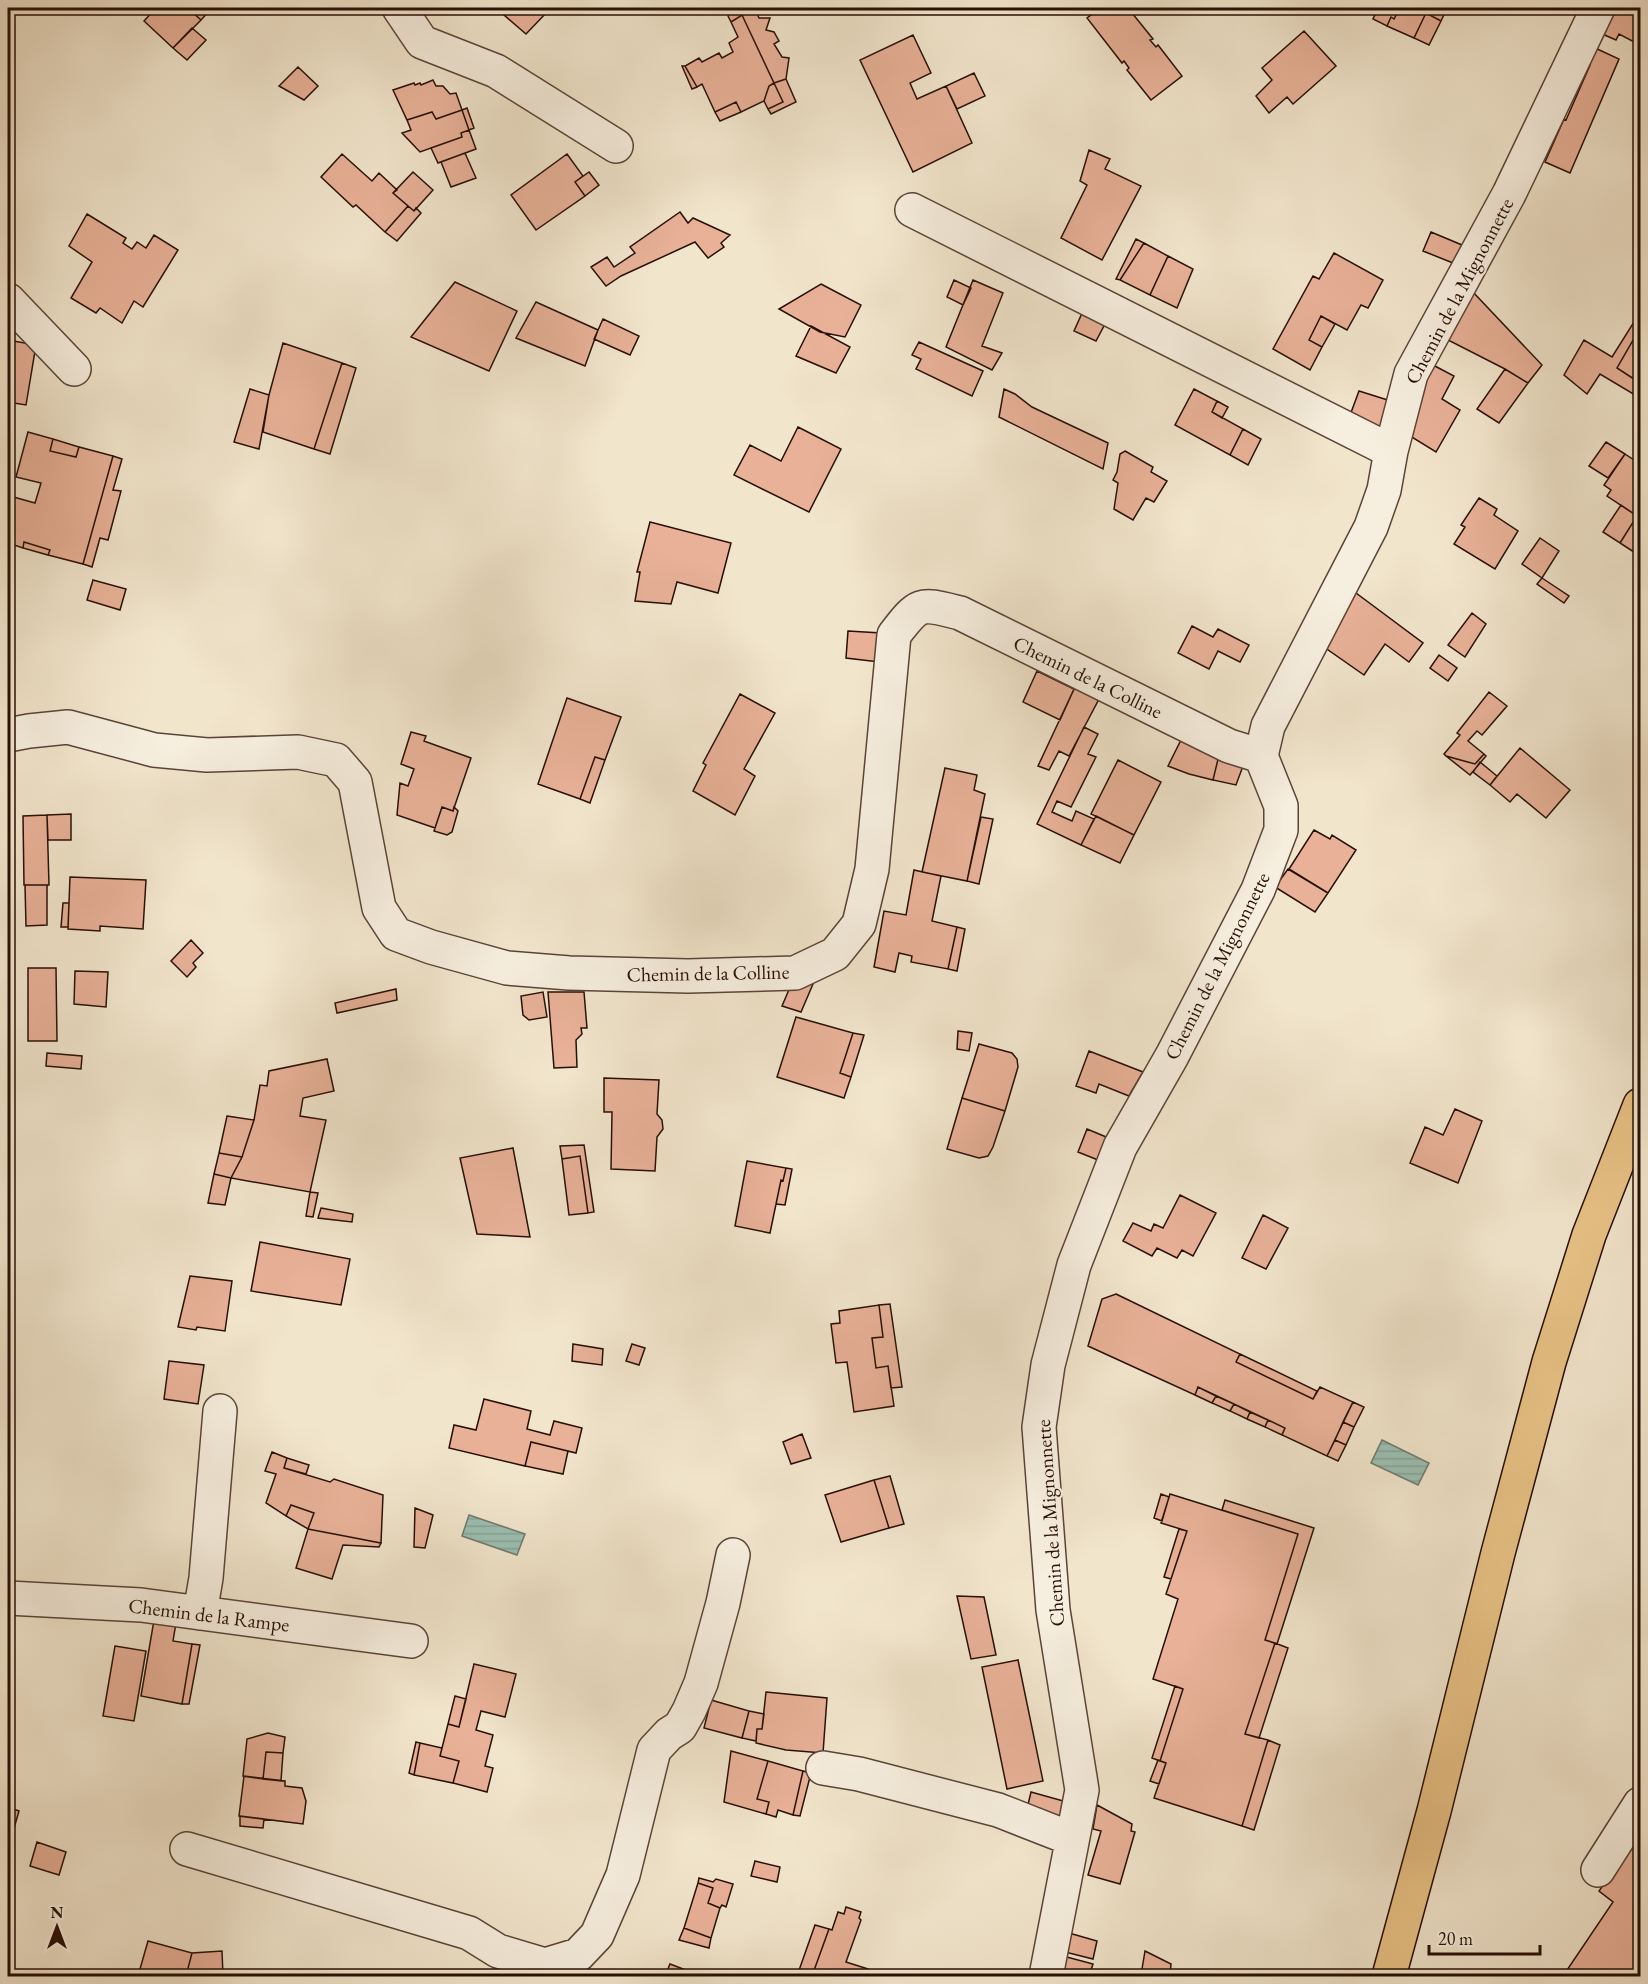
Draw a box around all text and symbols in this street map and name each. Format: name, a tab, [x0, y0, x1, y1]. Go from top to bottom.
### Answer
street label: Chemin de la Mignonnette	[1399, 193, 1519, 389]
street label: Chemin de la Colline	[1009, 630, 1167, 724]
street label: Chemin de la Mignonnette	[1158, 868, 1276, 1064]
street label: Chemin de la Colline	[626, 959, 790, 987]
street label: Chemin de la Mignonnette	[1030, 1418, 1070, 1627]
street label: Chemin de la Rampe	[127, 1592, 291, 1638]
north arrow	[27, 1897, 87, 1957]
text: N	[51, 1902, 64, 1923]
scale bar	[1429, 1918, 1540, 1956]
text: 20 m	[1438, 1927, 1473, 1950]

